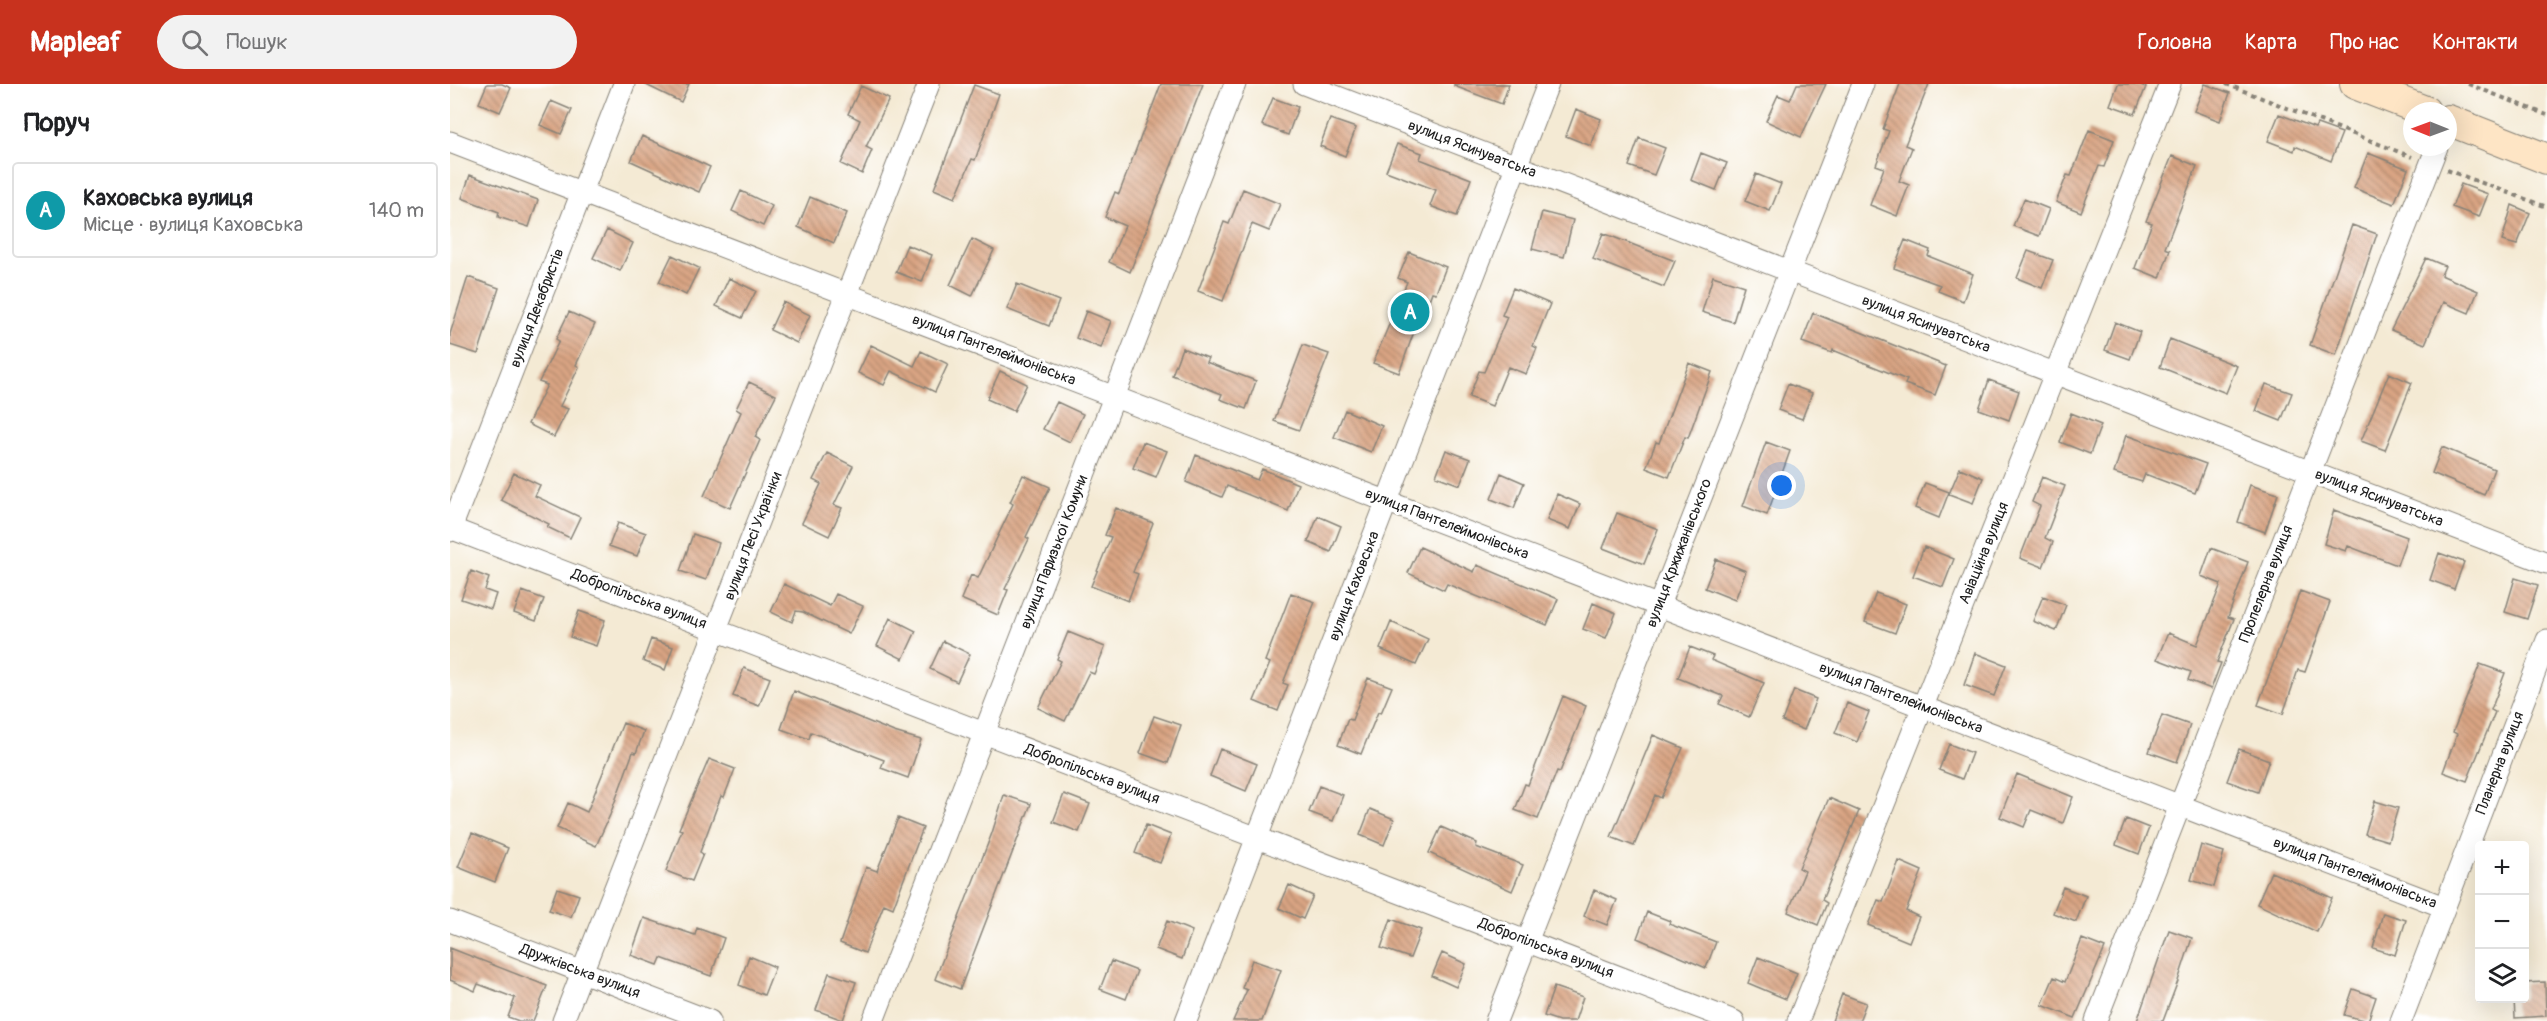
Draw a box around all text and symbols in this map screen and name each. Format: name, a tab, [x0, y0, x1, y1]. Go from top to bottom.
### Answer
search box	[157, 15, 577, 69]
text: Mapleaf	[30, 25, 121, 60]
icon: search	[178, 26, 211, 59]
text: Пошук	[226, 28, 288, 56]
text: Головна	[2138, 29, 2212, 56]
text: Карта	[2245, 29, 2297, 56]
text: Про нас	[2330, 29, 2399, 56]
text: Контакти	[2432, 29, 2517, 56]
north arrow	[2403, 102, 2457, 156]
text: Поруч	[24, 107, 90, 139]
street label: вулиця Ясинуватська	[1405, 116, 1539, 182]
text: Каховська вулиця	[83, 184, 253, 212]
text: A	[39, 198, 52, 223]
text: 140 m	[369, 198, 424, 223]
text: Місце · вулиця Каховська	[83, 212, 303, 237]
street label: вулиця Декабристів	[506, 246, 568, 370]
pin: A	[1390, 290, 1430, 334]
street label: вулиця Ясинуватська	[1859, 291, 1993, 357]
street label: вулиця Пантелеймонівська	[910, 310, 1078, 390]
street label: вулиця Ясинуватська	[2312, 465, 2446, 531]
street label: вулиця Лесі Українки	[720, 469, 786, 603]
your location	[1767, 471, 1796, 500]
street label: вулиця Паризької Комуни	[1016, 472, 1092, 632]
street label: вулиця Кржижанівського	[1642, 476, 1716, 630]
street label: вулиця Пантелеймонівська	[1363, 484, 1531, 564]
street label: Авіаційна вулиця	[1955, 499, 2013, 607]
street label: Пропелерна вулиця	[2235, 523, 2297, 645]
street label: вулиця Каховська	[1324, 529, 1384, 643]
street label: Добропільська вулиця	[568, 564, 709, 634]
street label: вулиця Пантелеймонівська	[1817, 658, 1985, 738]
street label: Планерна вулиця	[2472, 709, 2528, 817]
street label: Добропільська вулиця	[1021, 739, 1162, 809]
street label: вулиця Пантелеймонівська	[2271, 833, 2439, 913]
map controls	[2475, 841, 2529, 1003]
button: +	[2475, 841, 2529, 895]
button: −	[2475, 895, 2529, 949]
street label: Добропільська вулиця	[1475, 913, 1616, 983]
street label: Дружківська вулиця	[516, 939, 643, 1003]
button: layers	[2475, 949, 2529, 1003]

